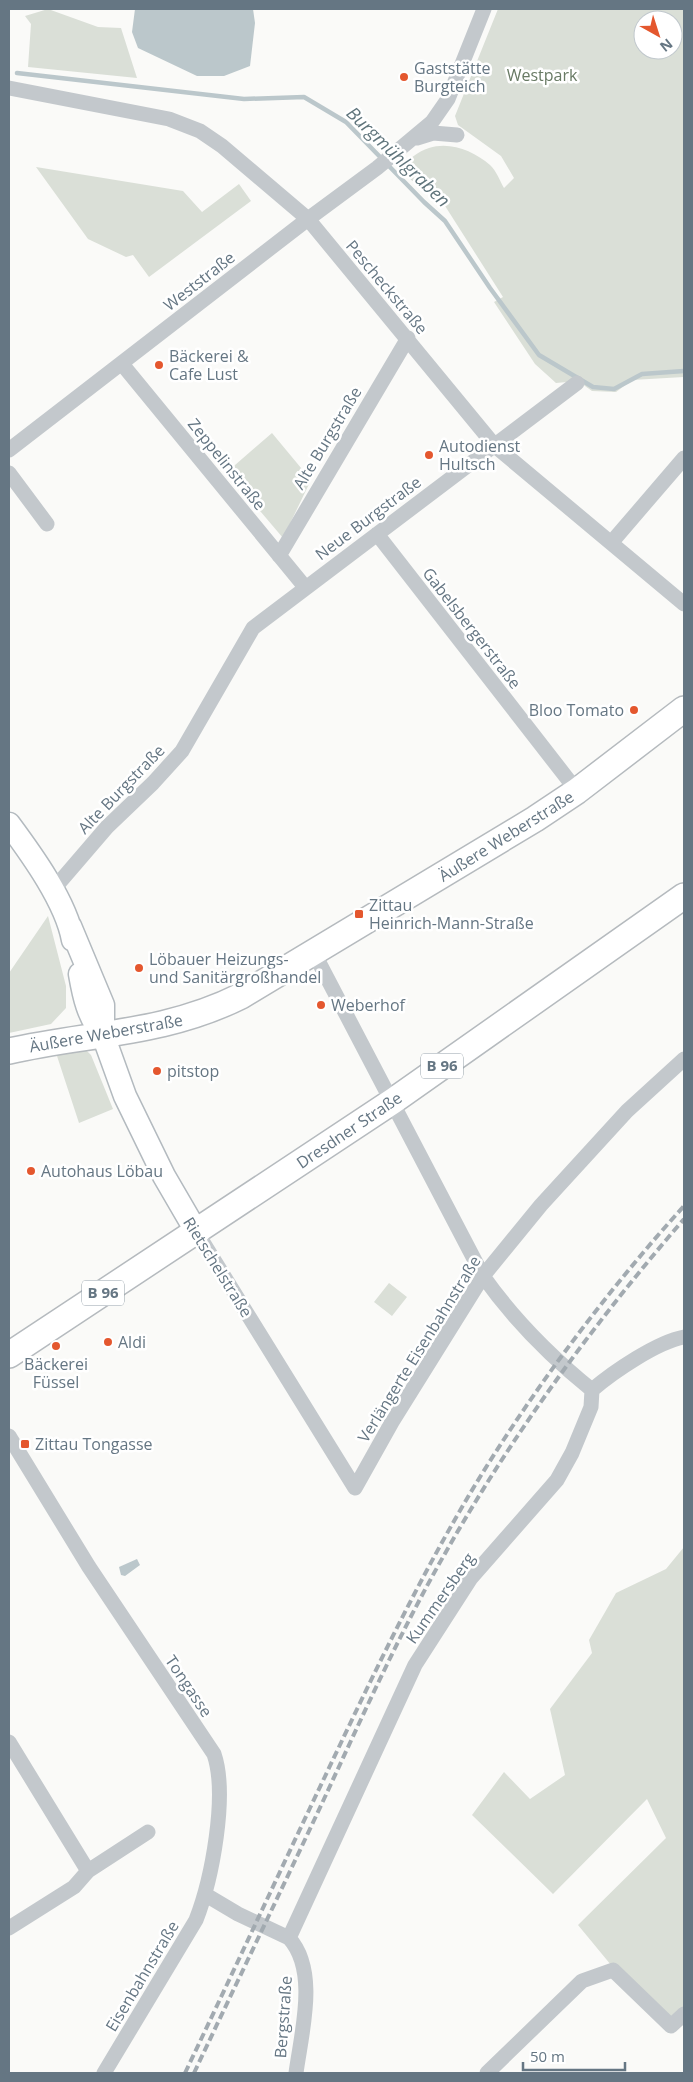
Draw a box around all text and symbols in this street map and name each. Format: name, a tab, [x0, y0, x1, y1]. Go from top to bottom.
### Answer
north arrow	[633, 10, 683, 60]
text: N	[656, 35, 677, 56]
place label: Gaststätte Burgteich	[414, 57, 490, 97]
park label: Westpark	[507, 64, 578, 86]
marker: Gaststätte Burgteich	[398, 71, 410, 83]
water label: Burgmühlgraben	[342, 101, 456, 212]
street label: Pescheckstraße	[341, 235, 433, 339]
street label: Weststraße	[159, 246, 239, 316]
place label: Bäckerei & Cafe Lust	[169, 345, 249, 385]
marker: Bäckerei & Cafe Lust	[153, 359, 165, 371]
street label: Alte Burgstraße	[288, 383, 366, 493]
street label: Zeppelinstraße	[183, 413, 271, 515]
place label: Autodienst Hultsch	[439, 435, 521, 475]
marker: Autodienst Hultsch	[423, 449, 435, 461]
street label: Neue Burgstraße	[311, 471, 425, 565]
street label: Gabelsbergerstraße	[418, 563, 526, 693]
place label: Bloo Tomato	[529, 699, 624, 721]
marker: Bloo Tomato	[628, 704, 640, 716]
street label: Alte Burgstraße	[73, 740, 169, 838]
street label: Äußere Weberstraße	[434, 786, 578, 886]
place label: Zittau Heinrich-Mann-Straße	[369, 894, 534, 934]
marker: Zittau Heinrich-Mann-Straße	[353, 908, 365, 920]
place label: Löbauer Heizungs- und Sanitärgroßhandel	[149, 948, 321, 988]
marker: Löbauer Heizungs- und Sanitärgroßhandel	[133, 962, 145, 974]
place label: Weberhof	[331, 994, 407, 1016]
marker: Weberhof	[315, 999, 327, 1011]
street label: Äußere Weberstraße	[28, 1009, 184, 1057]
road number: B 96	[421, 1054, 463, 1078]
place label: pitstop	[167, 1060, 219, 1082]
marker: pitstop	[151, 1065, 163, 1077]
street label: Dresdner Straße	[292, 1087, 406, 1173]
place label: Autohaus Löbau	[41, 1160, 163, 1182]
marker: Autohaus Löbau	[25, 1165, 37, 1177]
street label: Rietschelstraße	[178, 1213, 258, 1321]
street label: Verlängerte Eisenbahnstraße	[352, 1251, 486, 1447]
road number: B 96	[82, 1280, 124, 1306]
place label: Aldi	[118, 1331, 146, 1353]
marker: Aldi	[102, 1336, 114, 1348]
marker: Bäckerei Füssel	[50, 1340, 62, 1352]
place label: Bäckerei Füssel	[24, 1353, 88, 1393]
place label: Zittau Tongasse	[35, 1433, 153, 1455]
marker: Zittau Tongasse	[19, 1438, 31, 1450]
street label: Kummersberg	[400, 1548, 480, 1648]
street label: Tongasse	[160, 1651, 218, 1721]
street label: Eisenbahnstraße	[100, 1917, 184, 2035]
street label: Bergstraße	[269, 1975, 297, 2059]
scale bar	[523, 2040, 626, 2072]
text: 50 m	[530, 2046, 565, 2066]

